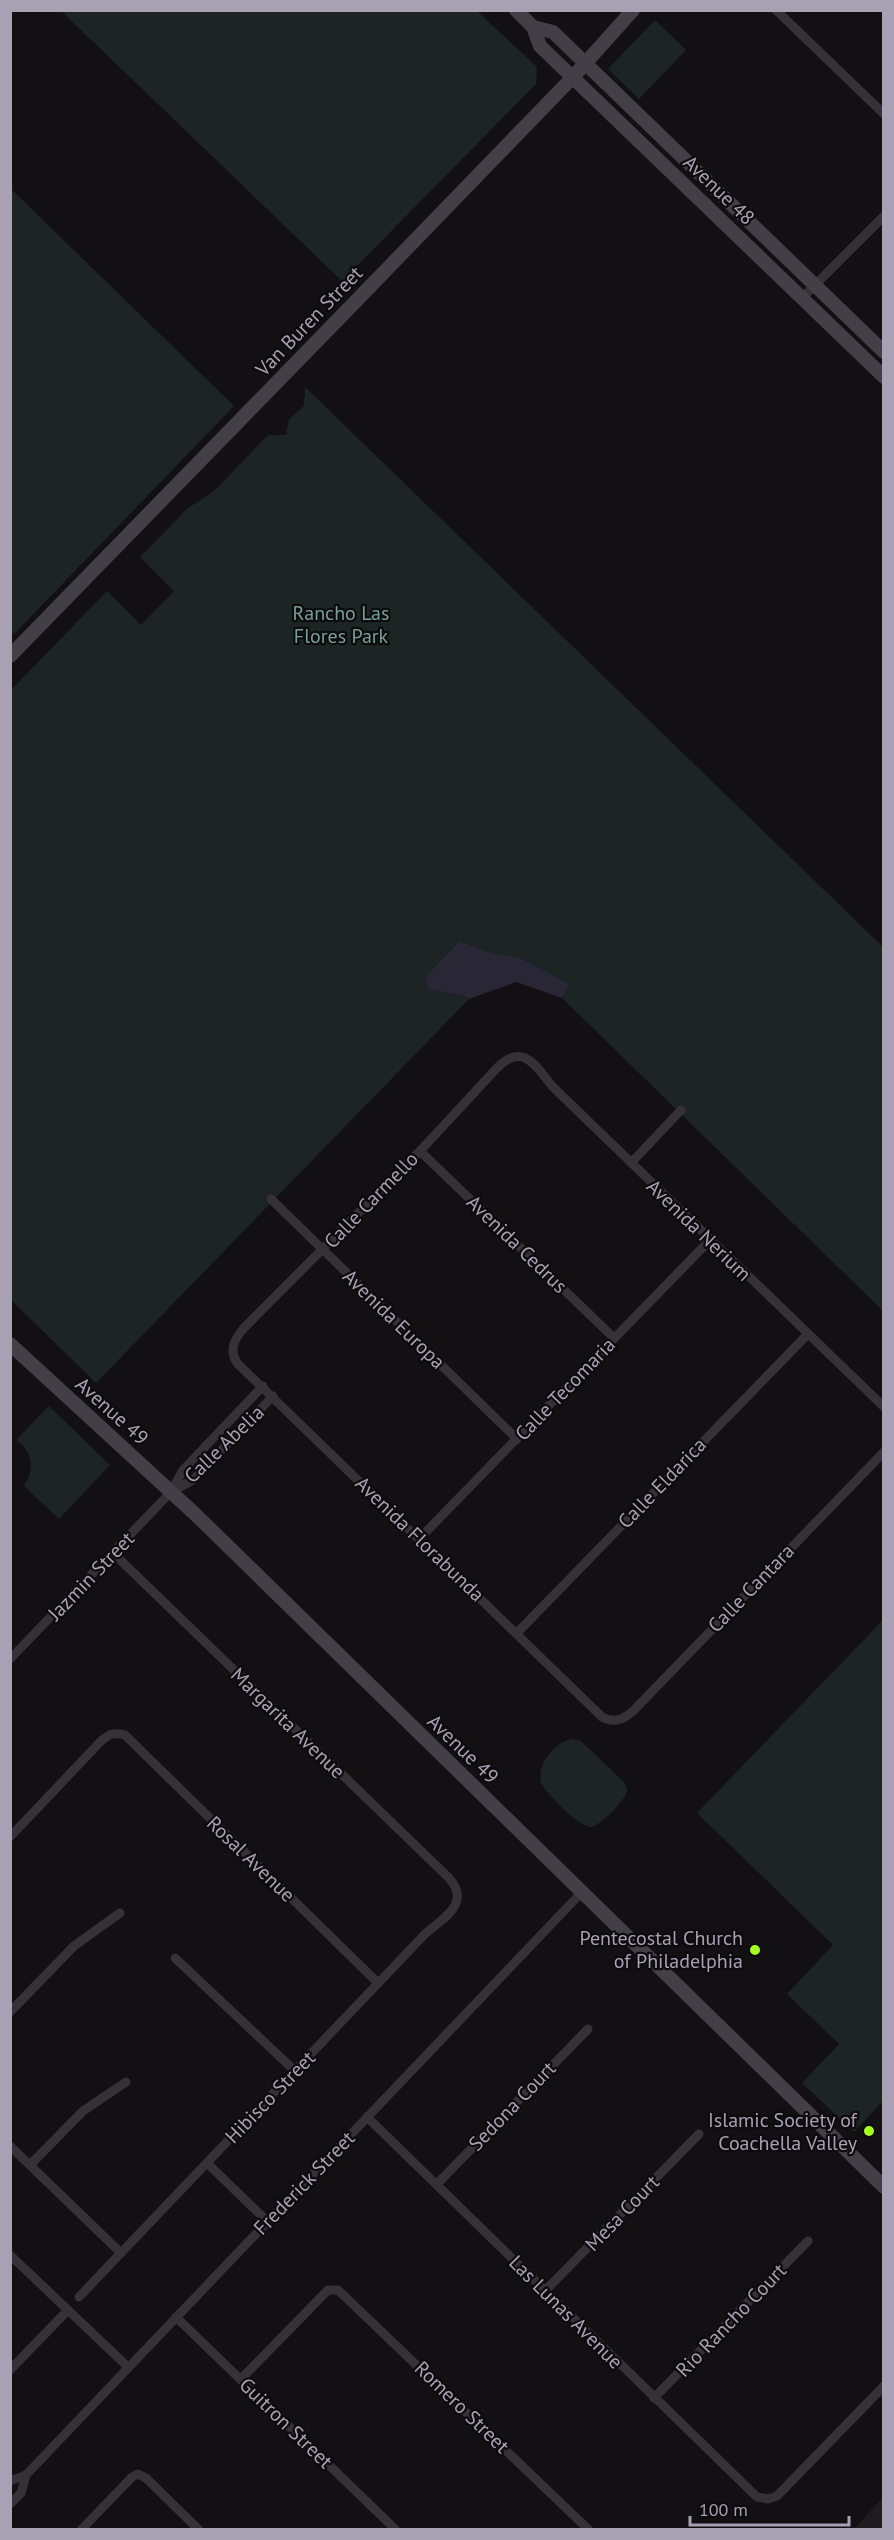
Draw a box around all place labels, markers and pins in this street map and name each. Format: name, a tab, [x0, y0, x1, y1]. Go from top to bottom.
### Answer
place label: Pentecostal Church of Philadelphia	[579, 1925, 743, 1974]
marker: Pentecostal Church of Philadelphia	[748, 1943, 762, 1957]
place label: Islamic Society of Coachella Valley	[708, 2107, 859, 2156]
marker: Islamic Society of Coachella Valley	[862, 2124, 876, 2138]

